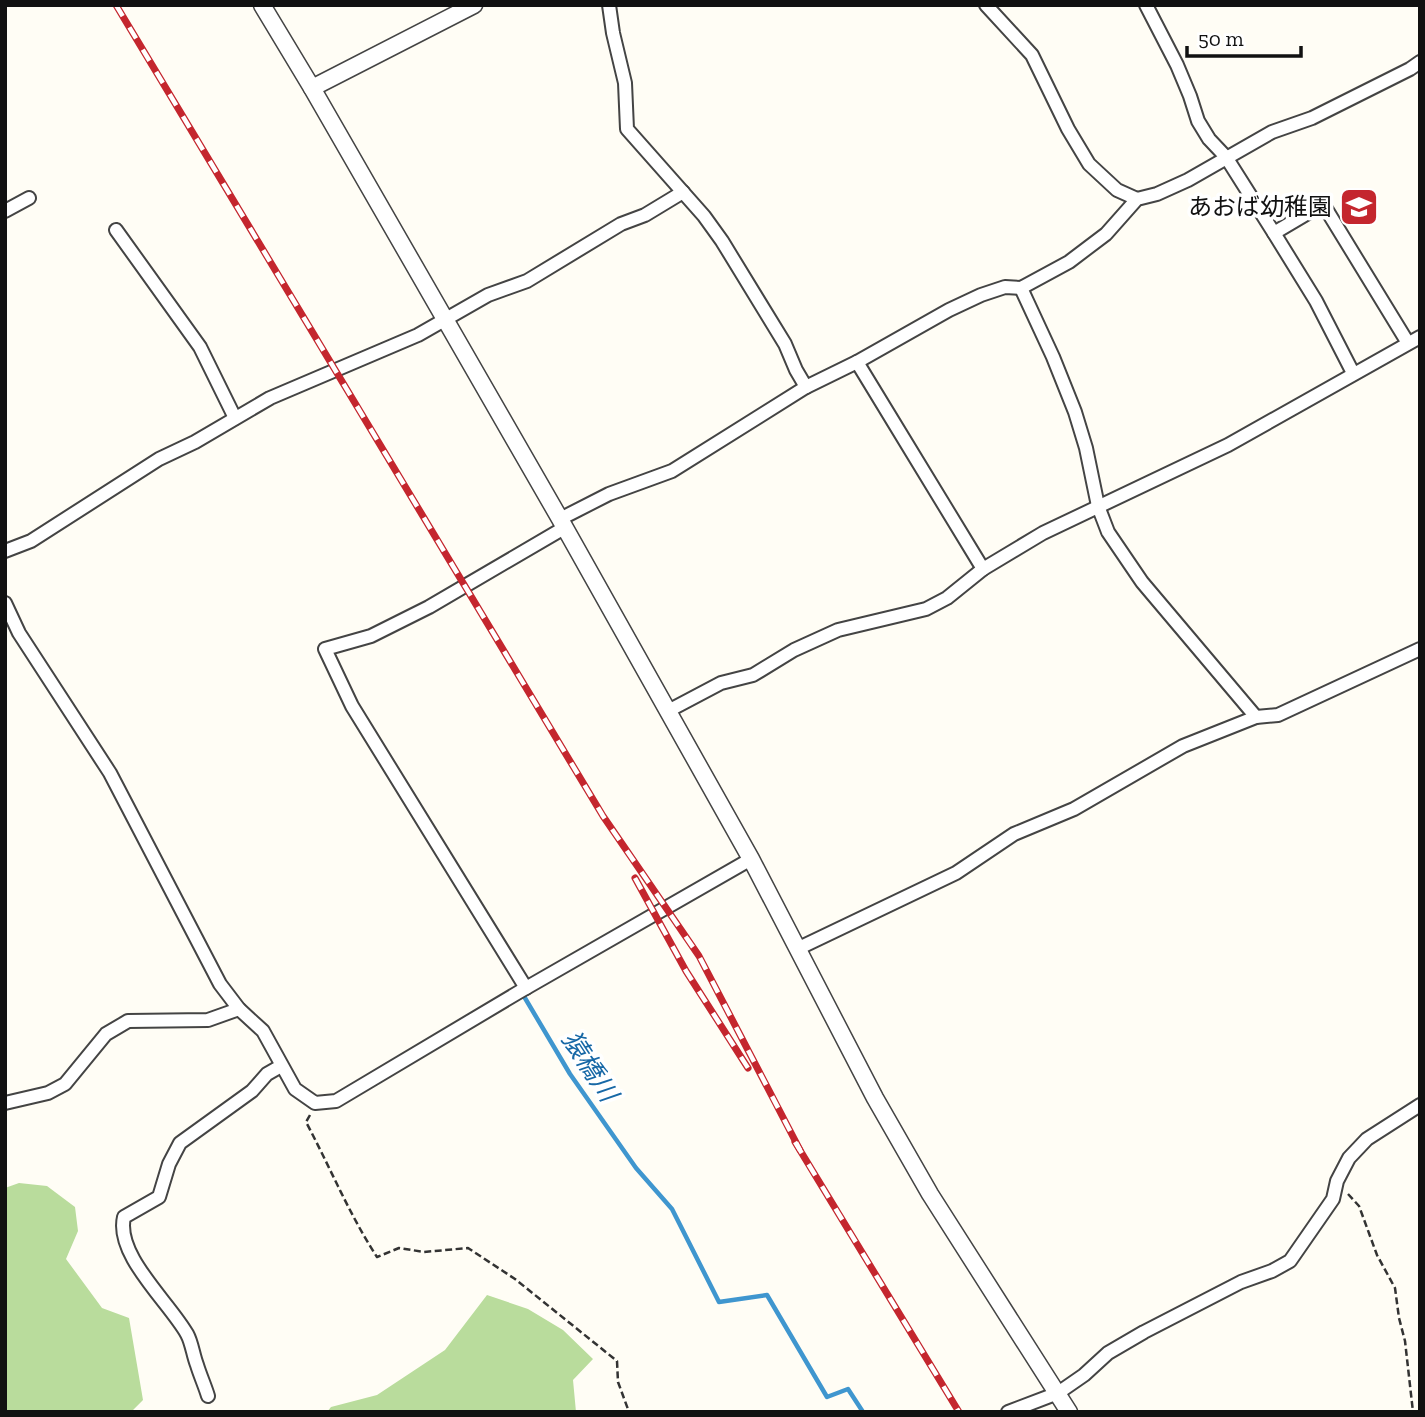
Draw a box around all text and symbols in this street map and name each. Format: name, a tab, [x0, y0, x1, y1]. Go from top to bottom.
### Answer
scale bar	[1187, 14, 1301, 58]
text: 50 m	[1198, 26, 1244, 51]
school or university icon: あおば幼稚園	[1338, 186, 1380, 228]
place label: あおば幼稚園	[1188, 192, 1332, 221]
water label: 猿橋川	[555, 1025, 626, 1110]

